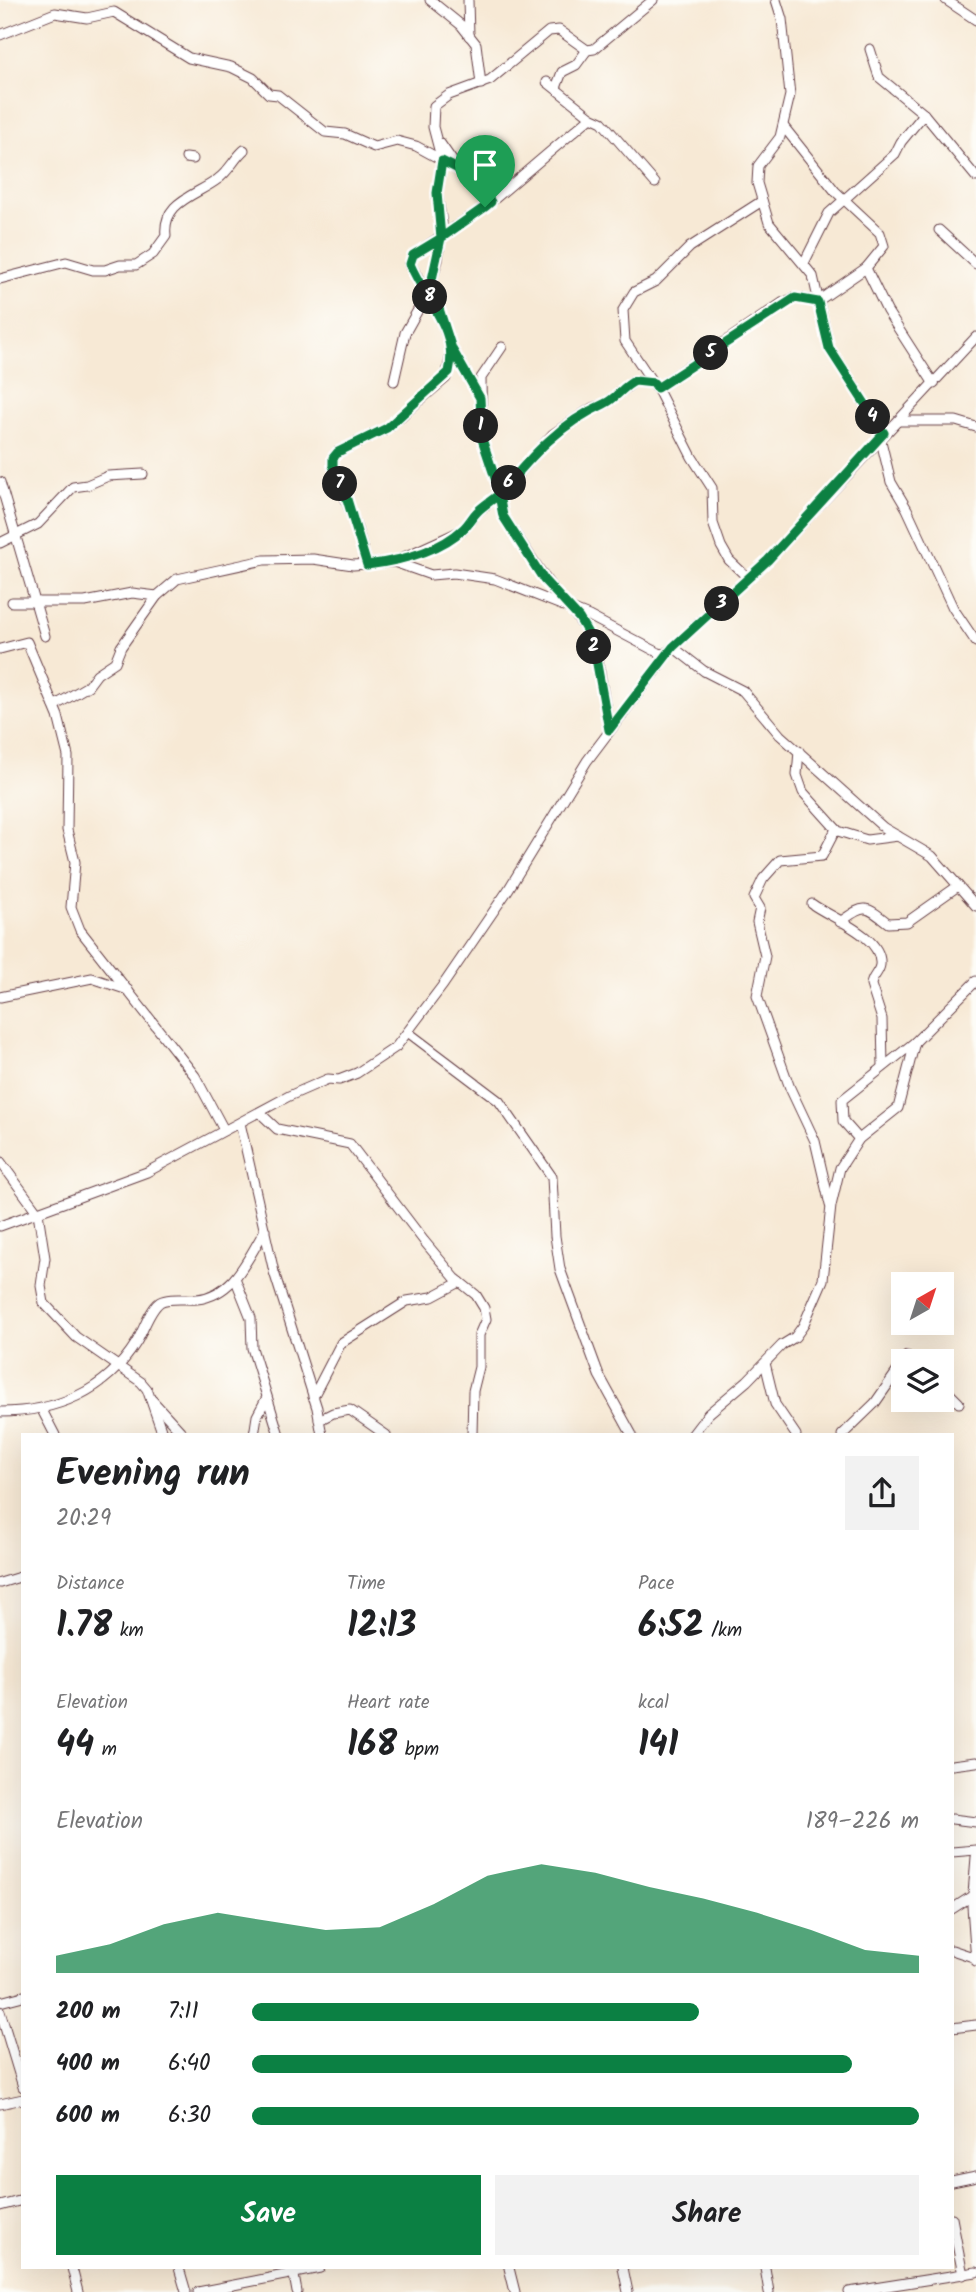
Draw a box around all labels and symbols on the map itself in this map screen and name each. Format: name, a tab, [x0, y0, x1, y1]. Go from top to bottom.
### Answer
pin	[455, 135, 515, 207]
pin: 8	[412, 280, 448, 314]
pin: 5	[694, 336, 728, 370]
pin: 4	[856, 400, 890, 434]
pin: 1	[463, 408, 498, 444]
pin: 7	[322, 466, 358, 502]
pin: 6	[491, 466, 526, 500]
pin: 3	[704, 586, 740, 622]
pin: 2	[576, 630, 612, 664]
north arrow	[891, 1272, 954, 1335]

